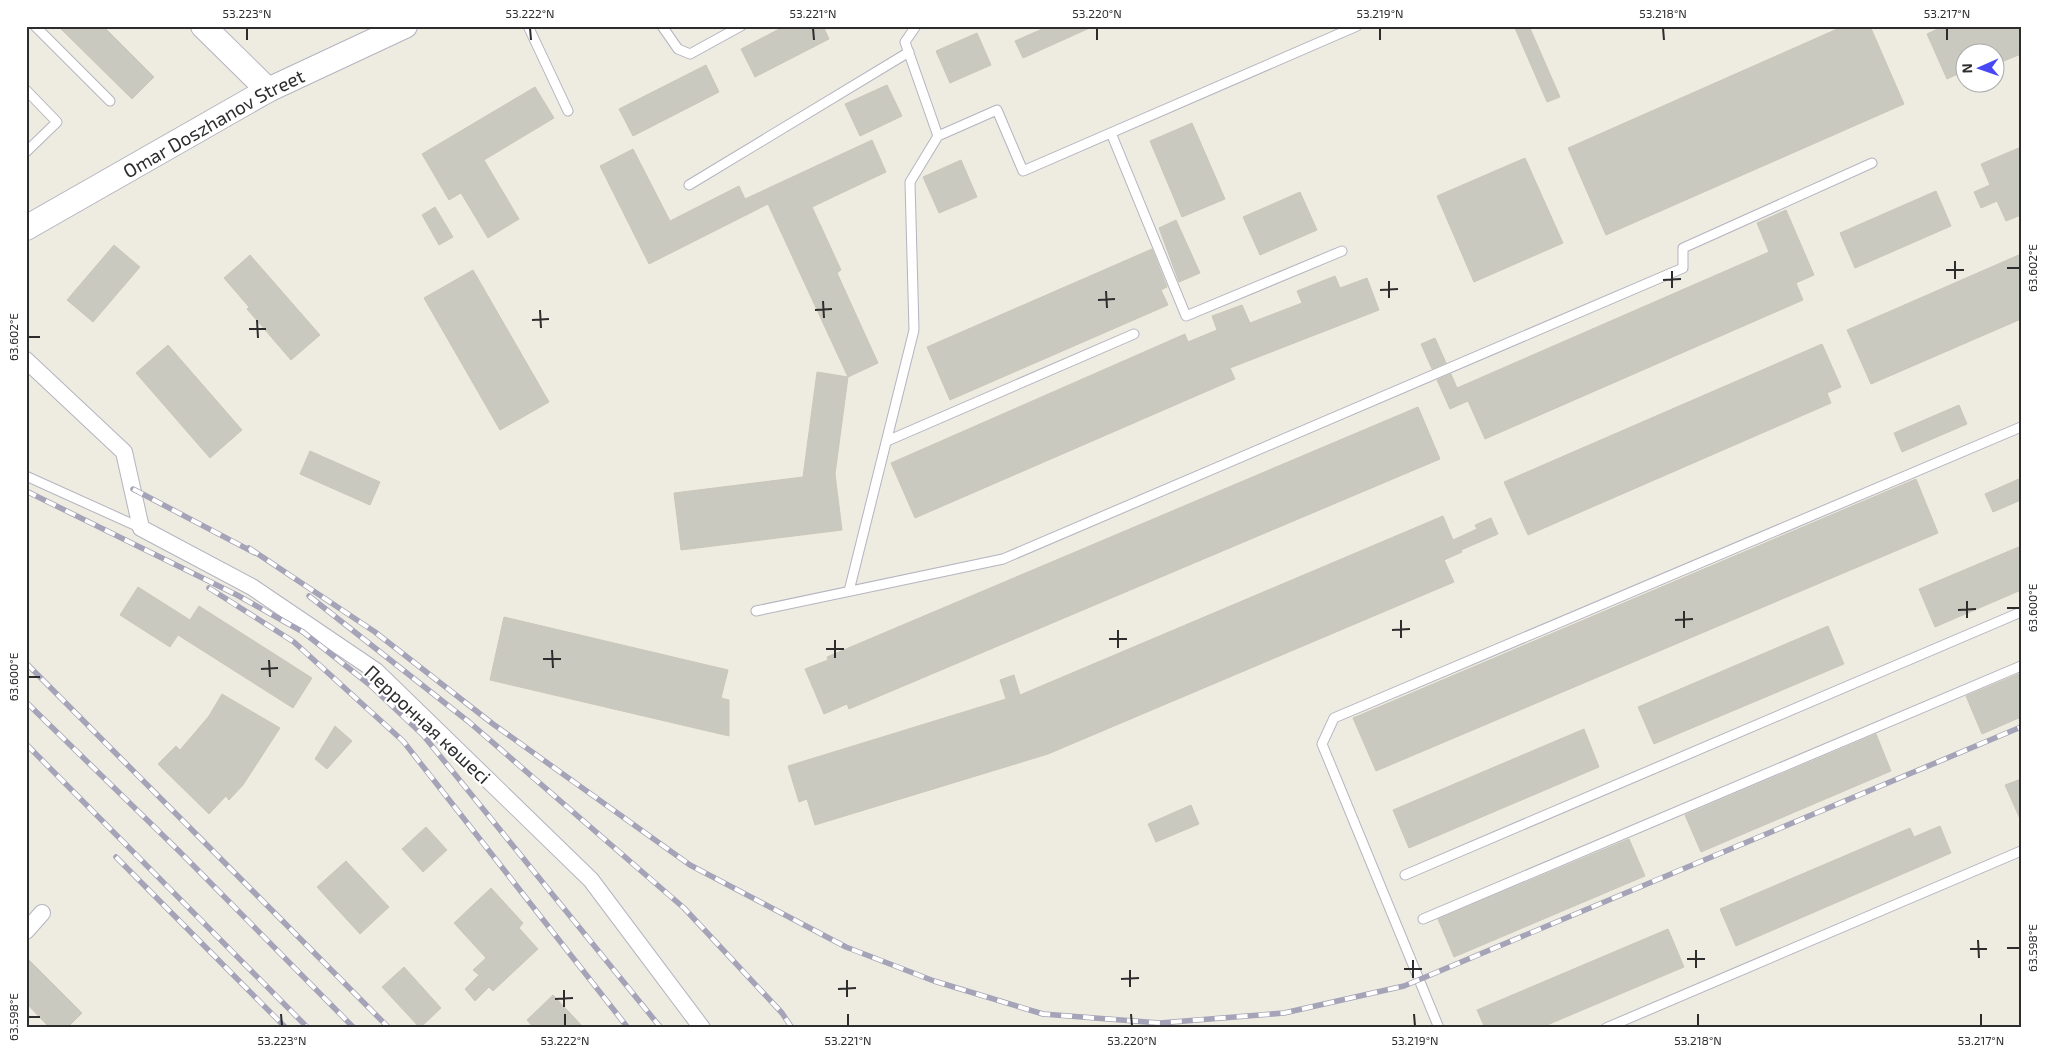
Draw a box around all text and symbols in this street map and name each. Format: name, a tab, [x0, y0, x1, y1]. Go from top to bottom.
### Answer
text: 53.223°N	[223, 6, 271, 20]
text: 53.222°N	[506, 6, 554, 20]
text: 53.221°N	[790, 6, 836, 20]
text: 53.220°N	[1072, 6, 1122, 20]
text: 53.219°N	[1356, 6, 1404, 20]
text: 53.218°N	[1639, 6, 1687, 20]
text: 53.217°N	[1924, 6, 1970, 20]
north arrow	[1954, 42, 2004, 92]
street label: Omar Doszhanov Street	[118, 63, 308, 182]
text: N	[1958, 63, 1975, 74]
text: 63.602°E	[2025, 244, 2039, 292]
text: 63.602°E	[6, 313, 20, 361]
text: 63.600°E	[2025, 583, 2039, 632]
text: 63.600°E	[6, 652, 20, 701]
street label: Перронная көшесі	[360, 660, 496, 788]
text: 63.598°E	[2025, 924, 2039, 972]
text: 63.598°E	[6, 993, 20, 1041]
text: 53.223°N	[258, 1033, 306, 1047]
text: 53.222°N	[541, 1033, 589, 1047]
text: 53.221°N	[825, 1033, 871, 1047]
text: 53.220°N	[1107, 1033, 1157, 1047]
text: 53.219°N	[1391, 1033, 1439, 1047]
text: 53.218°N	[1674, 1033, 1722, 1047]
text: 53.217°N	[1958, 1033, 2004, 1047]

